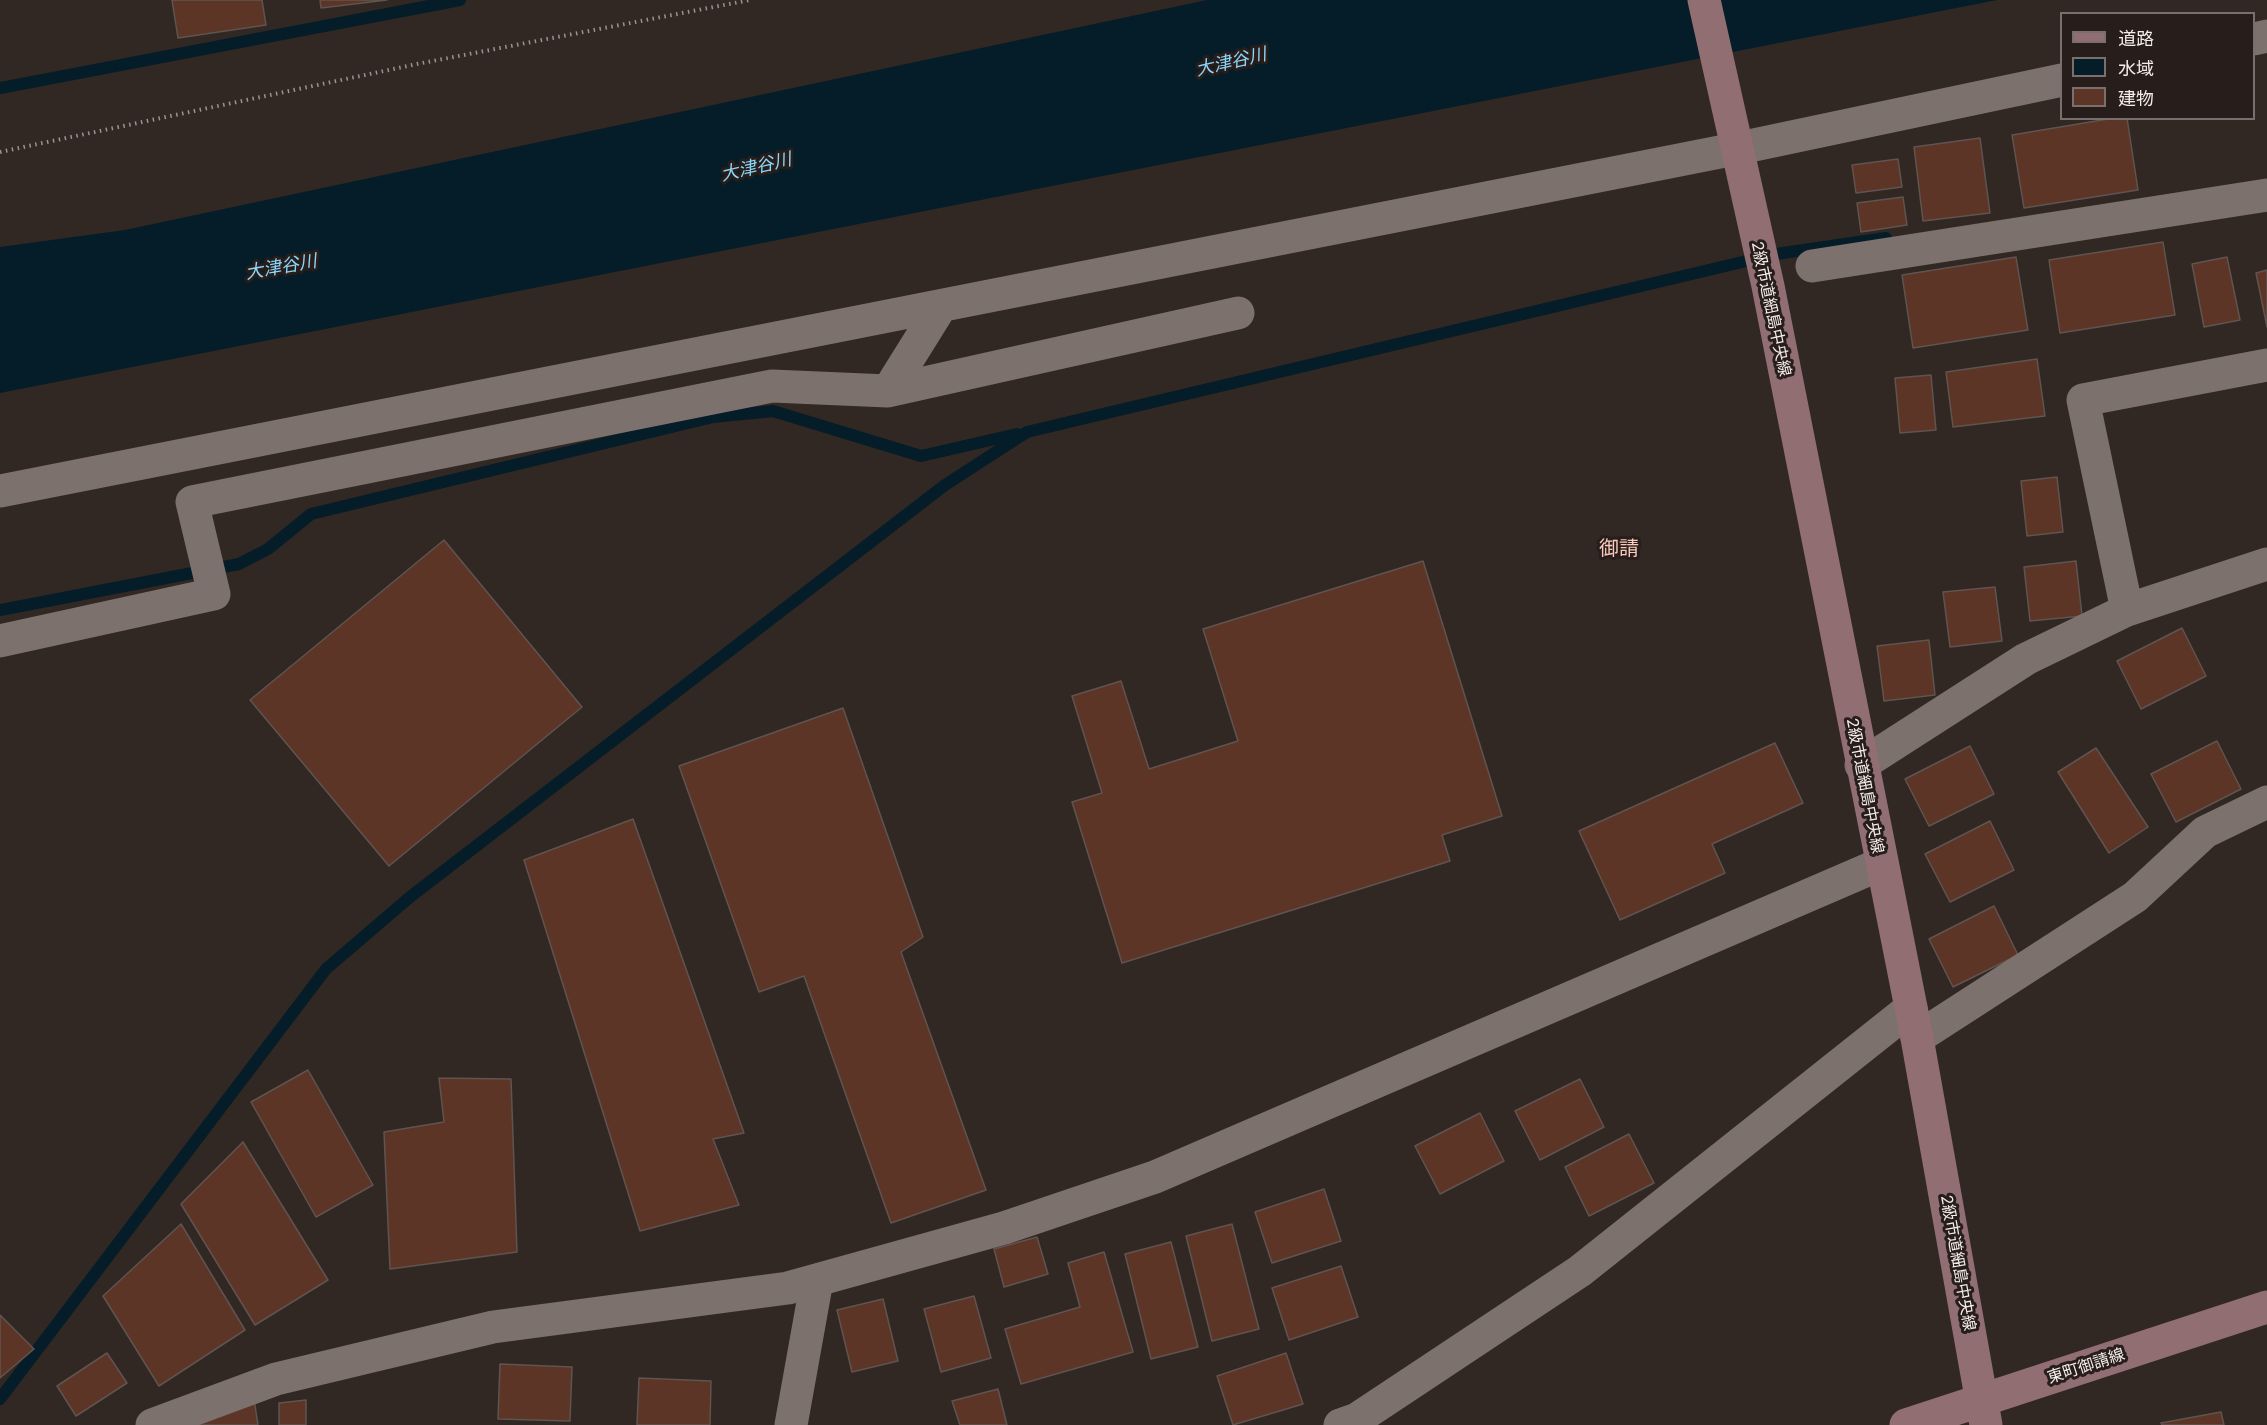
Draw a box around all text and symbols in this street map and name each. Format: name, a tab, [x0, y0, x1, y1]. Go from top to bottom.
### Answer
legend	[2060, 12, 2255, 120]
text: 道路	[2118, 27, 2154, 49]
water label: 大津谷川	[1193, 43, 1269, 81]
text: 水域	[2118, 57, 2154, 79]
text: 建物	[2118, 87, 2154, 109]
water label: 大津谷川	[718, 148, 794, 186]
street label: 2級市道細島中央線	[1747, 240, 1795, 378]
water label: 大津谷川	[244, 250, 318, 284]
district label: 御請	[1599, 537, 1639, 561]
street label: 2級市道細島中央線	[1842, 717, 1888, 855]
street label: 2級市道細島中央線	[1937, 1194, 1979, 1332]
street label: 東町御請線	[2045, 1345, 2127, 1387]

